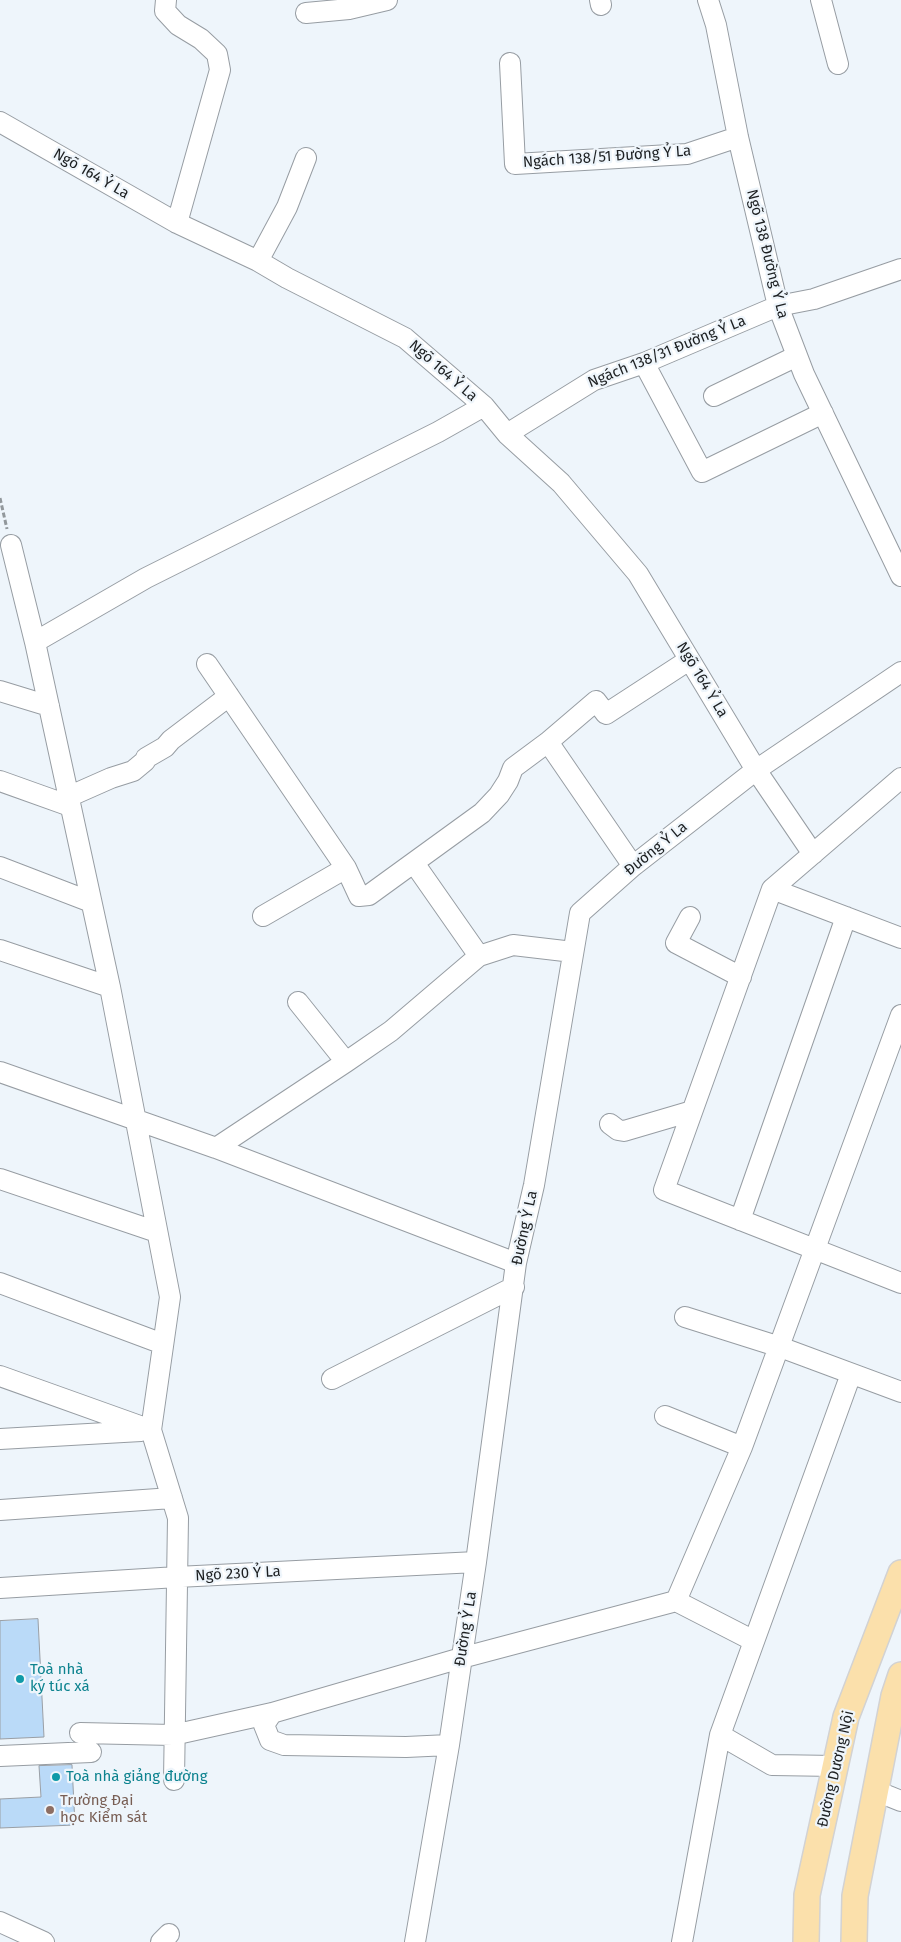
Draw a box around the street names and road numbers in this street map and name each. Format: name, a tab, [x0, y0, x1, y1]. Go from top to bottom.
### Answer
street label: Ngách 138/51 Đường Ỷ La	[522, 142, 692, 172]
street label: Ngõ 164 Ỷ La	[50, 145, 132, 203]
street label: Ngõ 138 Đường Ỷ La	[742, 188, 792, 320]
street label: Ngách 138/31 Đường Ỷ La	[585, 312, 749, 392]
street label: Ngõ 164 Ỷ La	[405, 336, 481, 406]
street label: Ngõ 164 Ỷ La	[672, 639, 732, 721]
street label: Đường Ỷ La	[621, 818, 691, 880]
street label: Đường Ỷ La	[508, 1189, 542, 1267]
street label: Ngõ 230 Ỷ La	[195, 1563, 281, 1585]
street label: Đường Ỷ La	[451, 1590, 481, 1668]
street label: Đường Dương Nội	[814, 1709, 858, 1829]

